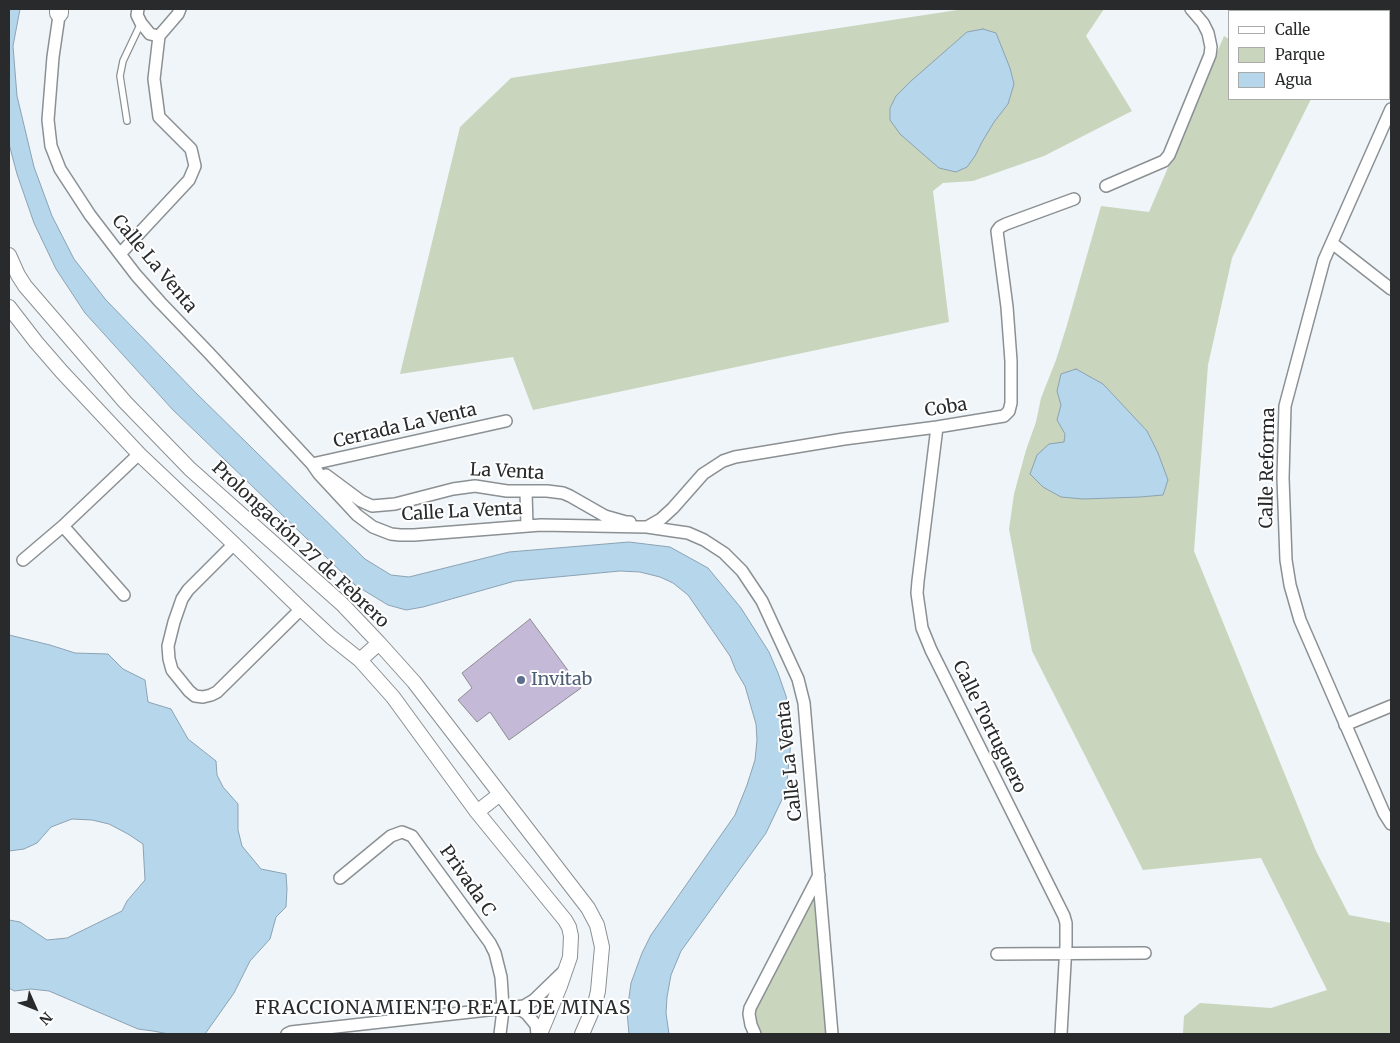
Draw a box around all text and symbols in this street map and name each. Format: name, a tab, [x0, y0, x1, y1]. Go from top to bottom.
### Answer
legend	[1228, 10, 1390, 100]
text: Calle	[1275, 20, 1310, 39]
text: Parque	[1275, 45, 1325, 64]
text: Agua	[1275, 70, 1312, 89]
street label: Calle La Venta	[107, 211, 201, 317]
street label: Coba	[923, 394, 969, 422]
street label: Cerrada La Venta	[331, 399, 479, 453]
street label: Calle Reforma	[1256, 407, 1280, 529]
street label: Prolongación 27 de Febrero	[207, 457, 393, 633]
street label: La Venta	[469, 459, 545, 485]
street label: Calle La Venta	[401, 498, 523, 526]
street label: Calle Tortuguero	[948, 657, 1030, 797]
place label: Invitab	[531, 669, 592, 691]
marker: Invitab	[515, 674, 527, 686]
street label: Calle La Venta	[773, 700, 807, 822]
street label: Privada C	[435, 841, 499, 921]
north arrow	[10, 983, 60, 1033]
district label: FRACCIONAMIENTO REAL DE MINAS	[251, 998, 635, 1020]
text: N	[35, 1008, 56, 1029]

